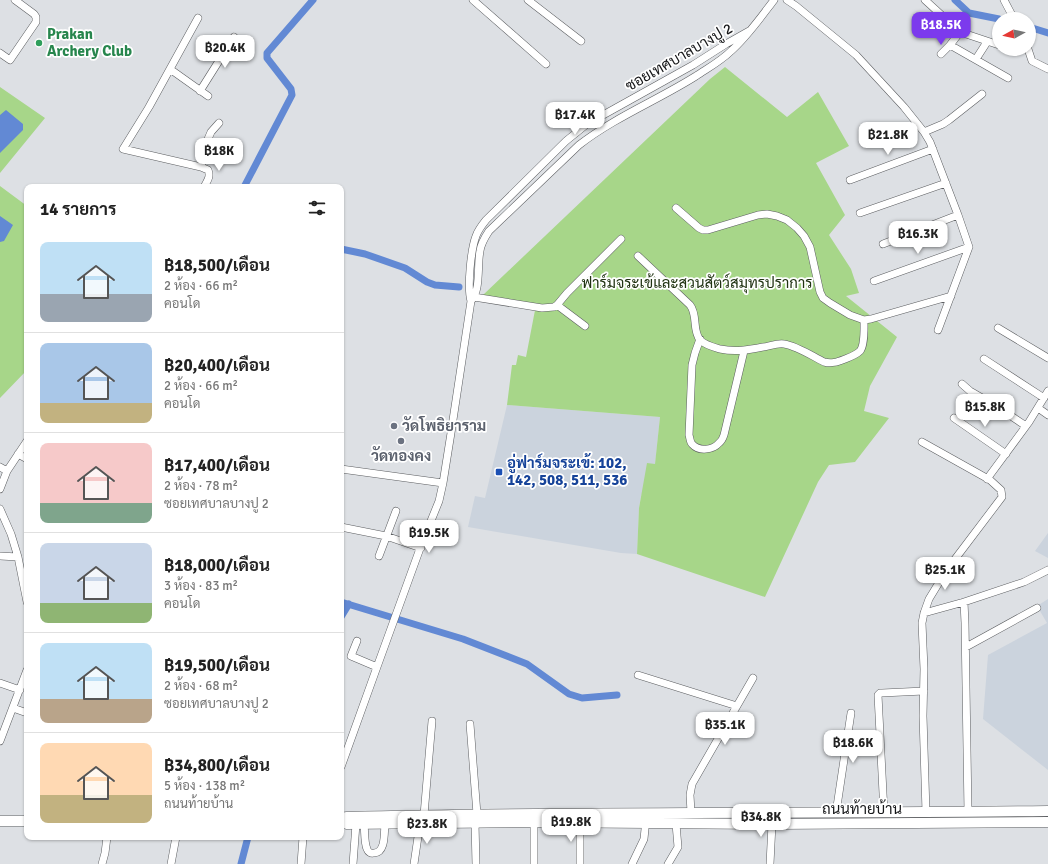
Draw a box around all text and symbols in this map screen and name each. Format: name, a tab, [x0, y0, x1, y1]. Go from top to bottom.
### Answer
pin: ฿18.5K	[908, 12, 974, 46]
north arrow	[992, 12, 1036, 56]
map controls	[992, 12, 1036, 56]
text: ฿18.5K	[921, 17, 961, 33]
street label: ซอยเทศบาลบางปู 2	[622, 19, 736, 96]
place label: Prakan Archery Club	[47, 25, 132, 60]
pin: ฿20.4K	[192, 35, 258, 69]
marker: Prakan Archery Club	[34, 38, 44, 48]
text: ฿20.4K	[205, 40, 245, 56]
pin: ฿17.4K	[542, 102, 608, 136]
text: ฿17.4K	[555, 107, 595, 123]
pin: ฿21.8K	[855, 122, 921, 156]
text: ฿21.8K	[868, 127, 908, 143]
pin: ฿18K	[195, 138, 243, 172]
text: ฿18K	[204, 143, 234, 159]
icon: filters	[306, 197, 328, 219]
text: 14 รายการ	[40, 199, 117, 220]
pin: ฿16.3K	[885, 221, 951, 255]
text: ฿16.3K	[898, 226, 938, 242]
text: ฿18,500/เดือน	[164, 255, 270, 276]
icon: home	[72, 258, 120, 306]
park label: ฟาร์มจระเข้และสวนสัตว์สมุทรปราการ	[581, 273, 813, 294]
text: 2 ห้อง · 66 m²	[164, 278, 238, 294]
text: คอนโด	[164, 296, 200, 312]
text: ฿20,400/เดือน	[164, 355, 270, 376]
icon: home	[72, 359, 120, 407]
text: 2 ห้อง · 66 m²	[164, 378, 238, 394]
pin: ฿15.8K	[952, 394, 1018, 428]
text: คอนโด	[164, 396, 200, 412]
text: ฿15.8K	[965, 399, 1005, 415]
place label: วัดโพธิยาราม	[402, 415, 486, 435]
marker: วัดโพธิยาราม	[389, 421, 399, 431]
marker: วัดทองคง	[396, 436, 406, 446]
place label: วัดทองคง	[371, 446, 431, 465]
place label: อู่ฟาร์มจระเข้: 102, 142, 508, 511, 536	[507, 453, 627, 489]
text: ฿17,400/เดือน	[164, 455, 270, 476]
icon: home	[72, 459, 120, 507]
marker: อู่ฟาร์มจระเข้: 102, 142, 508, 511, 536	[494, 467, 504, 477]
text: 2 ห้อง · 78 m²	[164, 478, 238, 494]
text: ซอยเทศบาลบางปู 2	[164, 496, 269, 512]
pin: ฿19.5K	[396, 520, 462, 554]
text: ฿19.5K	[409, 525, 449, 541]
text: ฿18,000/เดือน	[164, 555, 270, 576]
pin: ฿25.1K	[912, 557, 978, 591]
icon: home	[72, 559, 120, 607]
text: ฿25.1K	[925, 562, 965, 578]
text: 3 ห้อง · 83 m²	[164, 578, 238, 594]
text: คอนโด	[164, 596, 200, 612]
text: ฿19,500/เดือน	[164, 655, 270, 676]
icon: home	[72, 659, 120, 707]
text: 2 ห้อง · 68 m²	[164, 678, 238, 694]
text: ซอยเทศบาลบางปู 2	[164, 696, 269, 712]
pin: ฿35.1K	[692, 712, 758, 746]
text: ฿35.1K	[705, 717, 745, 733]
pin: ฿18.6K	[820, 730, 886, 764]
text: ฿18.6K	[833, 735, 873, 751]
text: ฿34,800/เดือน	[164, 755, 270, 776]
icon: home	[72, 759, 120, 807]
text: 5 ห้อง · 138 m²	[164, 778, 245, 794]
text: ถนนท้ายบ้าน	[164, 796, 233, 812]
street label: ถนนท้ายบ้าน	[822, 799, 902, 818]
pin: ฿34.8K	[728, 804, 794, 838]
pin: ฿19.8K	[538, 809, 604, 843]
text: ฿34.8K	[741, 809, 781, 825]
pin: ฿23.8K	[394, 811, 460, 845]
text: ฿19.8K	[551, 814, 591, 830]
text: ฿23.8K	[407, 816, 447, 832]

